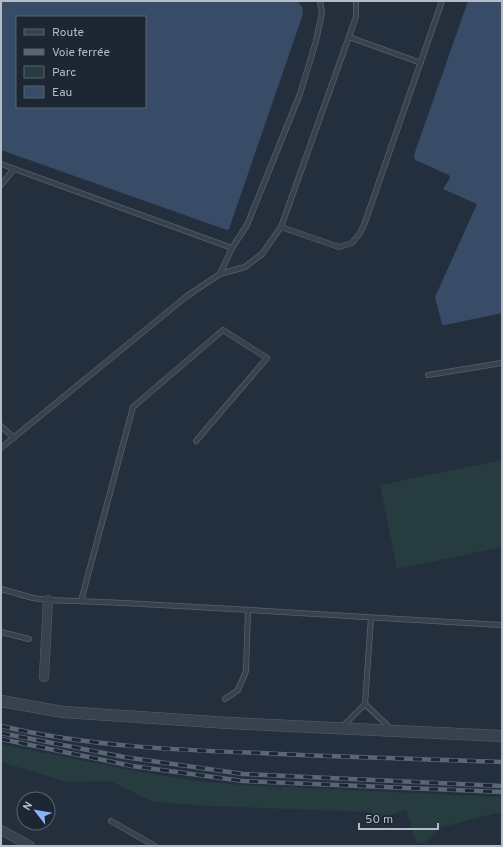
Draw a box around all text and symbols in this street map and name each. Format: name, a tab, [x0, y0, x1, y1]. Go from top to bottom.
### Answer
legend	[16, 16, 146, 108]
text: Route	[52, 25, 84, 41]
text: Voie ferrée	[52, 45, 110, 61]
text: Parc	[52, 65, 76, 81]
text: Eau	[52, 85, 72, 101]
north arrow	[16, 791, 56, 831]
text: N	[20, 799, 36, 813]
scale bar	[359, 805, 438, 831]
text: 50 m	[365, 812, 393, 828]

